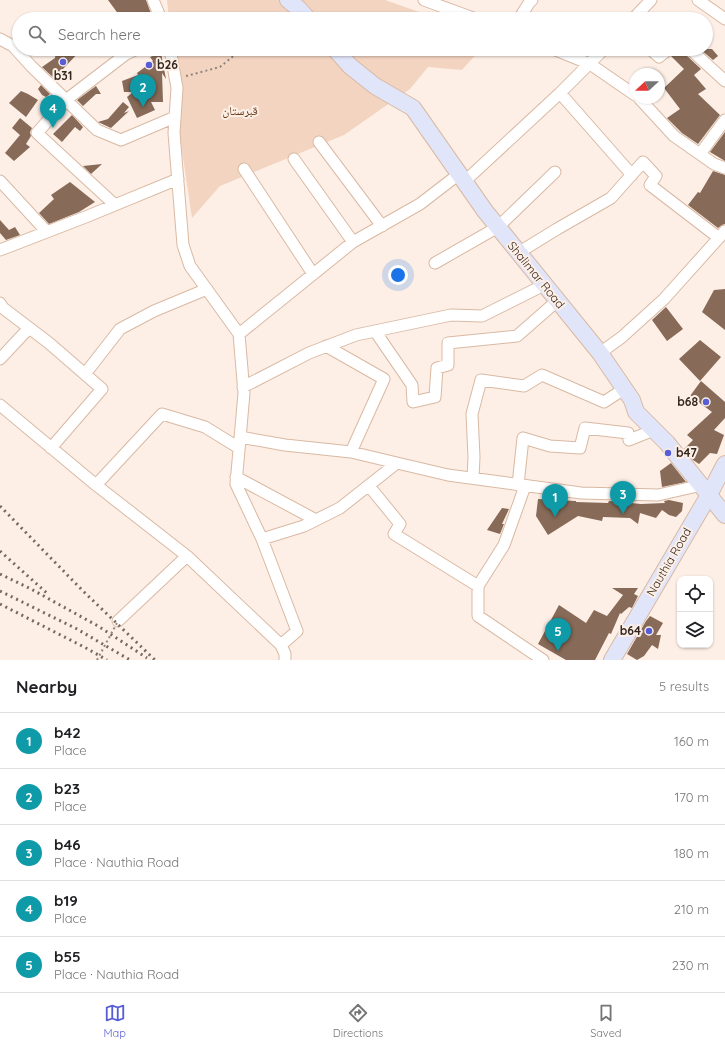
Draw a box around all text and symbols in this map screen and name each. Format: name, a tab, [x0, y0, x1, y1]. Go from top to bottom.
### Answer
search box	[12, 12, 713, 56]
icon: search	[26, 23, 48, 45]
text: Search here	[58, 25, 141, 44]
marker: b31	[58, 57, 68, 67]
place label: b26	[157, 57, 178, 72]
marker: b26	[144, 60, 154, 70]
place label: b31	[54, 68, 72, 83]
north arrow	[629, 68, 665, 104]
pin: 2	[130, 74, 156, 107]
pin: 4	[40, 95, 66, 128]
park label: قبرستان	[222, 103, 258, 118]
street label: Shalimar Road	[505, 238, 568, 311]
your location	[388, 265, 408, 285]
place label: b68	[677, 394, 698, 409]
marker: b68	[701, 397, 711, 407]
place label: b47	[676, 445, 697, 460]
marker: b47	[663, 448, 673, 458]
pin: 3	[610, 481, 636, 514]
pin: 1	[542, 484, 568, 517]
street label: Nauthia Road	[643, 525, 694, 599]
map controls	[677, 576, 713, 648]
button: locate	[677, 576, 713, 612]
button: layers	[677, 612, 713, 648]
pin: 5	[545, 618, 571, 651]
place label: b64	[620, 623, 641, 638]
marker: b64	[644, 626, 654, 636]
text: Nearby	[16, 676, 77, 697]
text: 5 results	[659, 678, 709, 694]
text: b42	[54, 723, 81, 742]
text: 1	[26, 733, 32, 749]
text: 160 m	[674, 733, 709, 749]
text: Place	[54, 742, 87, 758]
text: b23	[54, 779, 80, 798]
text: 2	[25, 789, 33, 805]
text: 170 m	[674, 789, 709, 805]
text: Place	[54, 798, 87, 814]
text: b46	[54, 835, 81, 854]
text: 3	[26, 845, 32, 861]
text: 180 m	[674, 845, 709, 861]
text: Place · Nauthia Road	[54, 854, 179, 870]
text: b19	[54, 891, 78, 910]
text: 4	[25, 901, 33, 917]
text: 210 m	[674, 901, 709, 917]
text: Place	[54, 910, 87, 926]
text: b55	[54, 947, 81, 966]
text: 5	[25, 957, 33, 973]
text: 230 m	[672, 957, 709, 973]
text: Place · Nauthia Road	[54, 966, 179, 982]
tab: Map	[103, 1002, 126, 1040]
tab: Directions	[333, 1002, 383, 1040]
tab: Saved	[590, 1002, 622, 1040]

